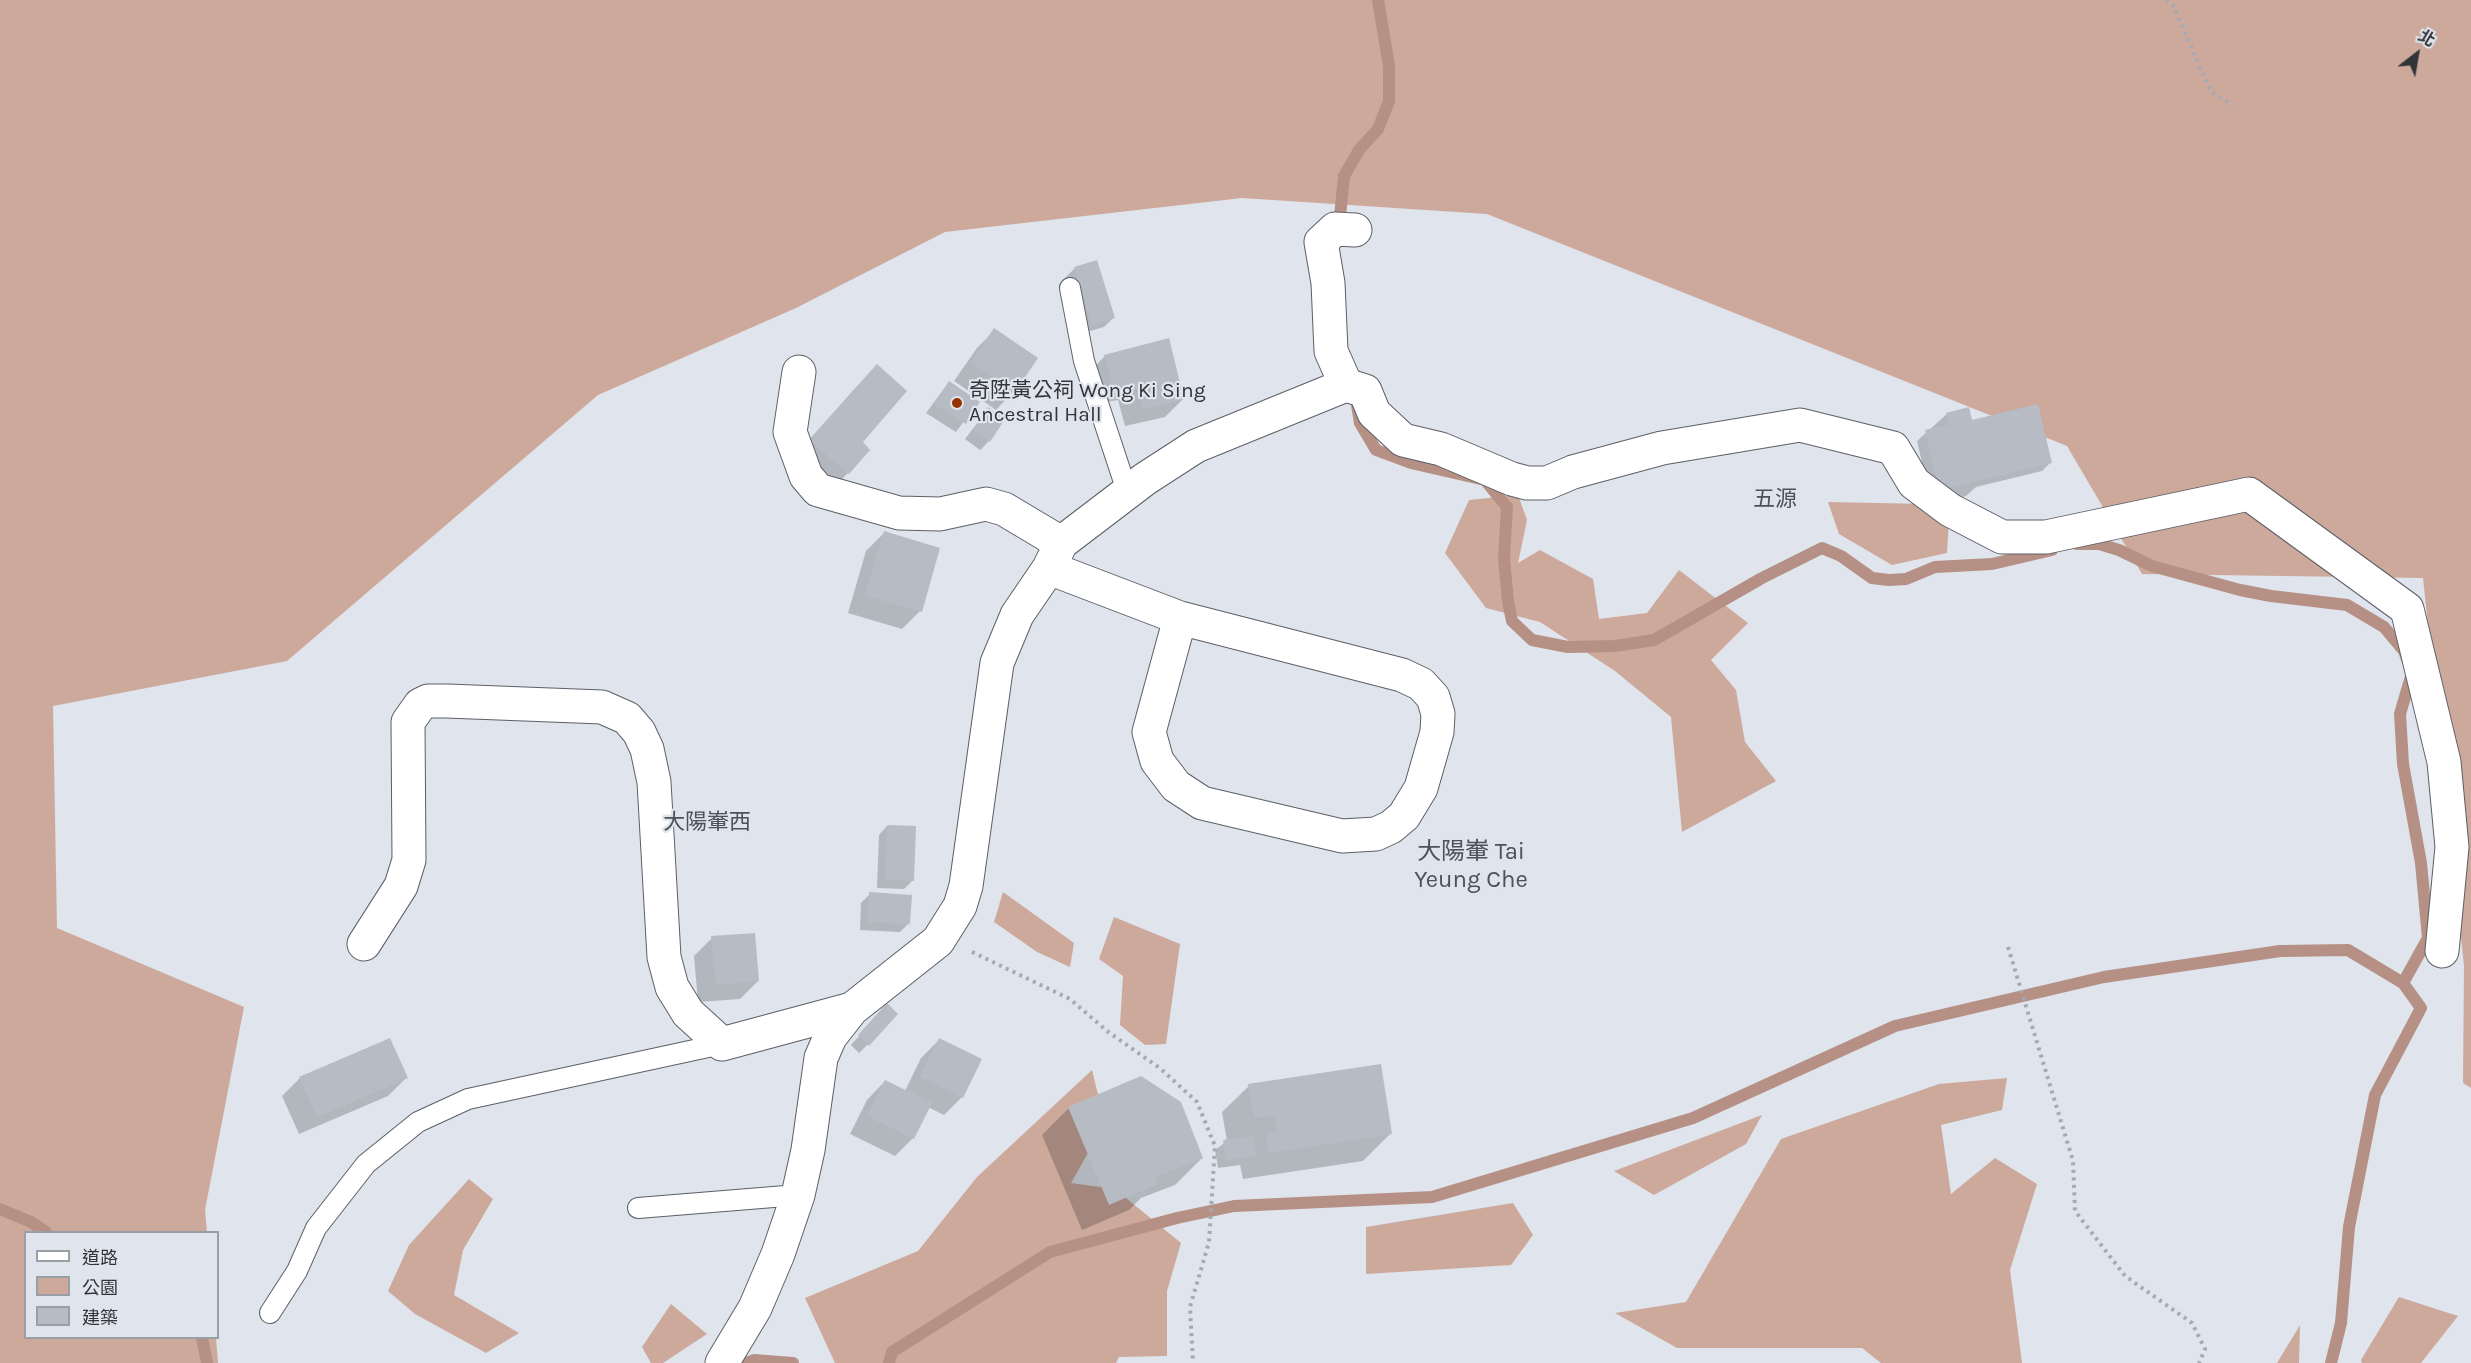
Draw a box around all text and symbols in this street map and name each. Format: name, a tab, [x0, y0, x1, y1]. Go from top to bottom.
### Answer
north arrow	[2387, 24, 2447, 84]
text: 北	[2415, 26, 2438, 50]
place label: 奇陞黃公祠 Wong Ki Sing Ancestral Hall	[969, 378, 1206, 428]
marker: 奇陞黃公祠 Wong Ki Sing Ancestral Hall	[950, 396, 964, 410]
district label: 五源	[1753, 487, 1797, 513]
district label: 大陽輋西	[663, 810, 751, 836]
district label: 大陽輋 Tai Yeung Che	[1407, 838, 1535, 894]
legend	[24, 1231, 219, 1339]
text: 道路	[82, 1247, 118, 1269]
text: 公園	[82, 1277, 118, 1299]
text: 建築	[82, 1307, 118, 1329]

